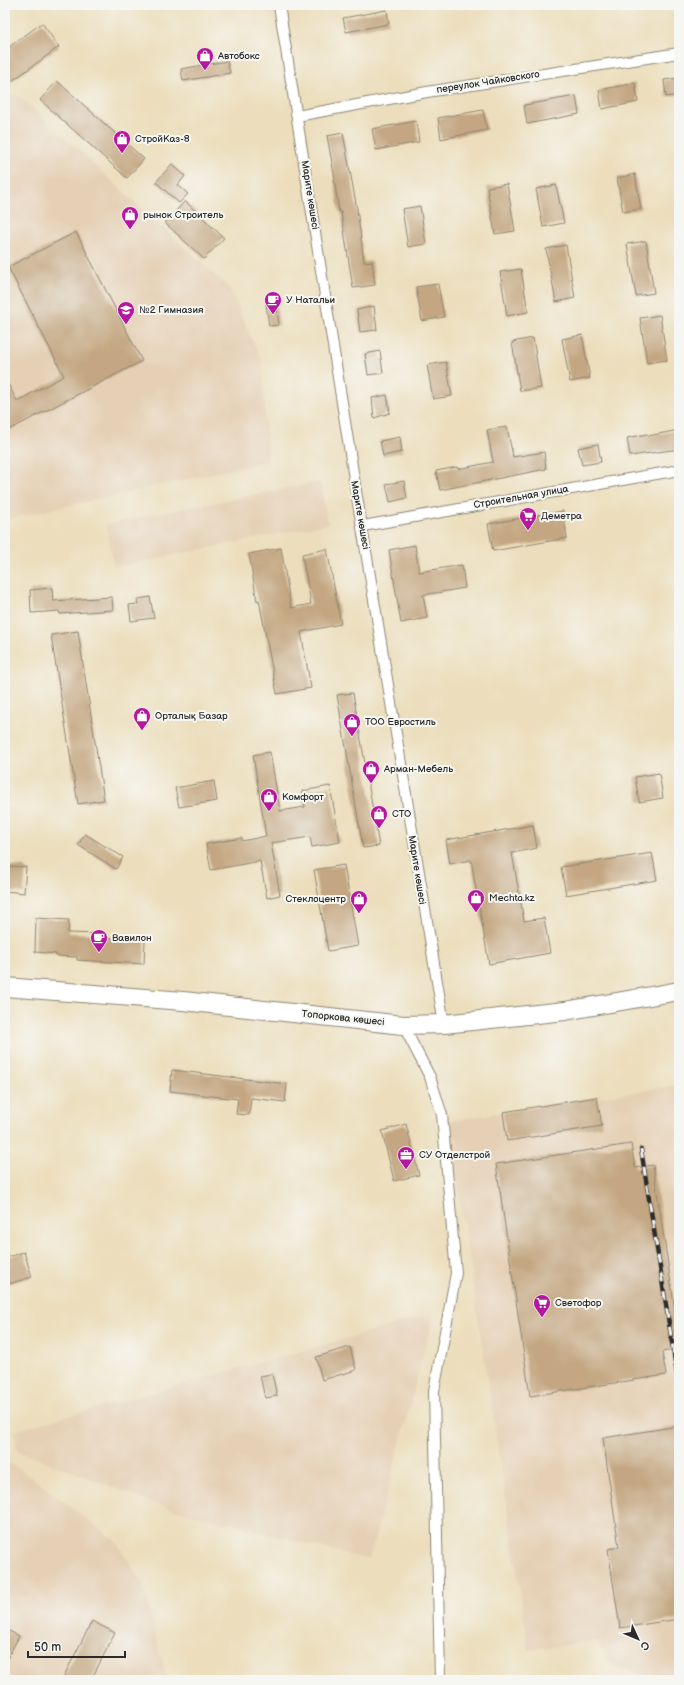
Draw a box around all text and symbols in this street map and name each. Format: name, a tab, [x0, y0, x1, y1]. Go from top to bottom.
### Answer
shop icon: Автобокс	[195, 46, 215, 71]
place label: Автобокс	[217, 50, 260, 62]
street label: переулок Чайковского	[436, 68, 540, 96]
shop icon: СтройКаз-8	[112, 129, 132, 154]
place label: СтройКаз-8	[135, 133, 190, 145]
street label: Марите көшесі	[299, 160, 321, 230]
shop icon: рынок Строитель	[120, 205, 140, 230]
place label: рынок Строитель	[143, 209, 223, 221]
cafe icon: У Натальи	[263, 290, 283, 315]
place label: У Натальи	[286, 294, 335, 306]
school or university icon: №2 Гимназия	[116, 300, 136, 325]
place label: №2 Гимназия	[139, 304, 204, 316]
street label: Марите көшесі	[348, 480, 372, 550]
street label: Строительная улица	[473, 483, 569, 511]
supermarket icon: Деметра	[518, 506, 538, 531]
place label: Деметра	[541, 510, 582, 522]
shop icon: Орталық Базар	[132, 706, 152, 731]
place label: Орталық Базар	[155, 710, 228, 722]
shop icon: ТОО Евростиль	[342, 712, 362, 737]
place label: ТОО Евростиль	[365, 716, 436, 728]
shop icon: Арман-Мебель	[361, 759, 381, 784]
place label: Арман-Мебель	[383, 763, 453, 775]
shop icon: Комфорт	[259, 787, 279, 812]
place label: Комфорт	[282, 791, 324, 803]
shop icon: СТО	[369, 804, 389, 829]
place label: СТО	[392, 808, 411, 820]
street label: Марите көшесі	[406, 835, 428, 905]
shop icon: Mechta.kz	[466, 888, 486, 913]
shop icon: Стеклоцентр	[349, 889, 369, 914]
place label: Mechta.kz	[489, 892, 535, 904]
place label: Стеклоцентр	[285, 893, 346, 905]
cafe icon: Вавилон	[89, 928, 109, 953]
place label: Вавилон	[112, 932, 152, 944]
street label: Топоркова көшесі	[301, 1008, 385, 1028]
office icon: СУ Отделстрой	[396, 1145, 416, 1170]
place label: СУ Отделстрой	[419, 1149, 491, 1161]
supermarket icon: Светофор	[532, 1293, 552, 1318]
place label: Светофор	[555, 1297, 602, 1309]
north arrow	[618, 1619, 658, 1659]
scale bar	[28, 1633, 125, 1659]
text: С	[637, 1638, 652, 1653]
text: 50 m	[34, 1640, 61, 1655]

